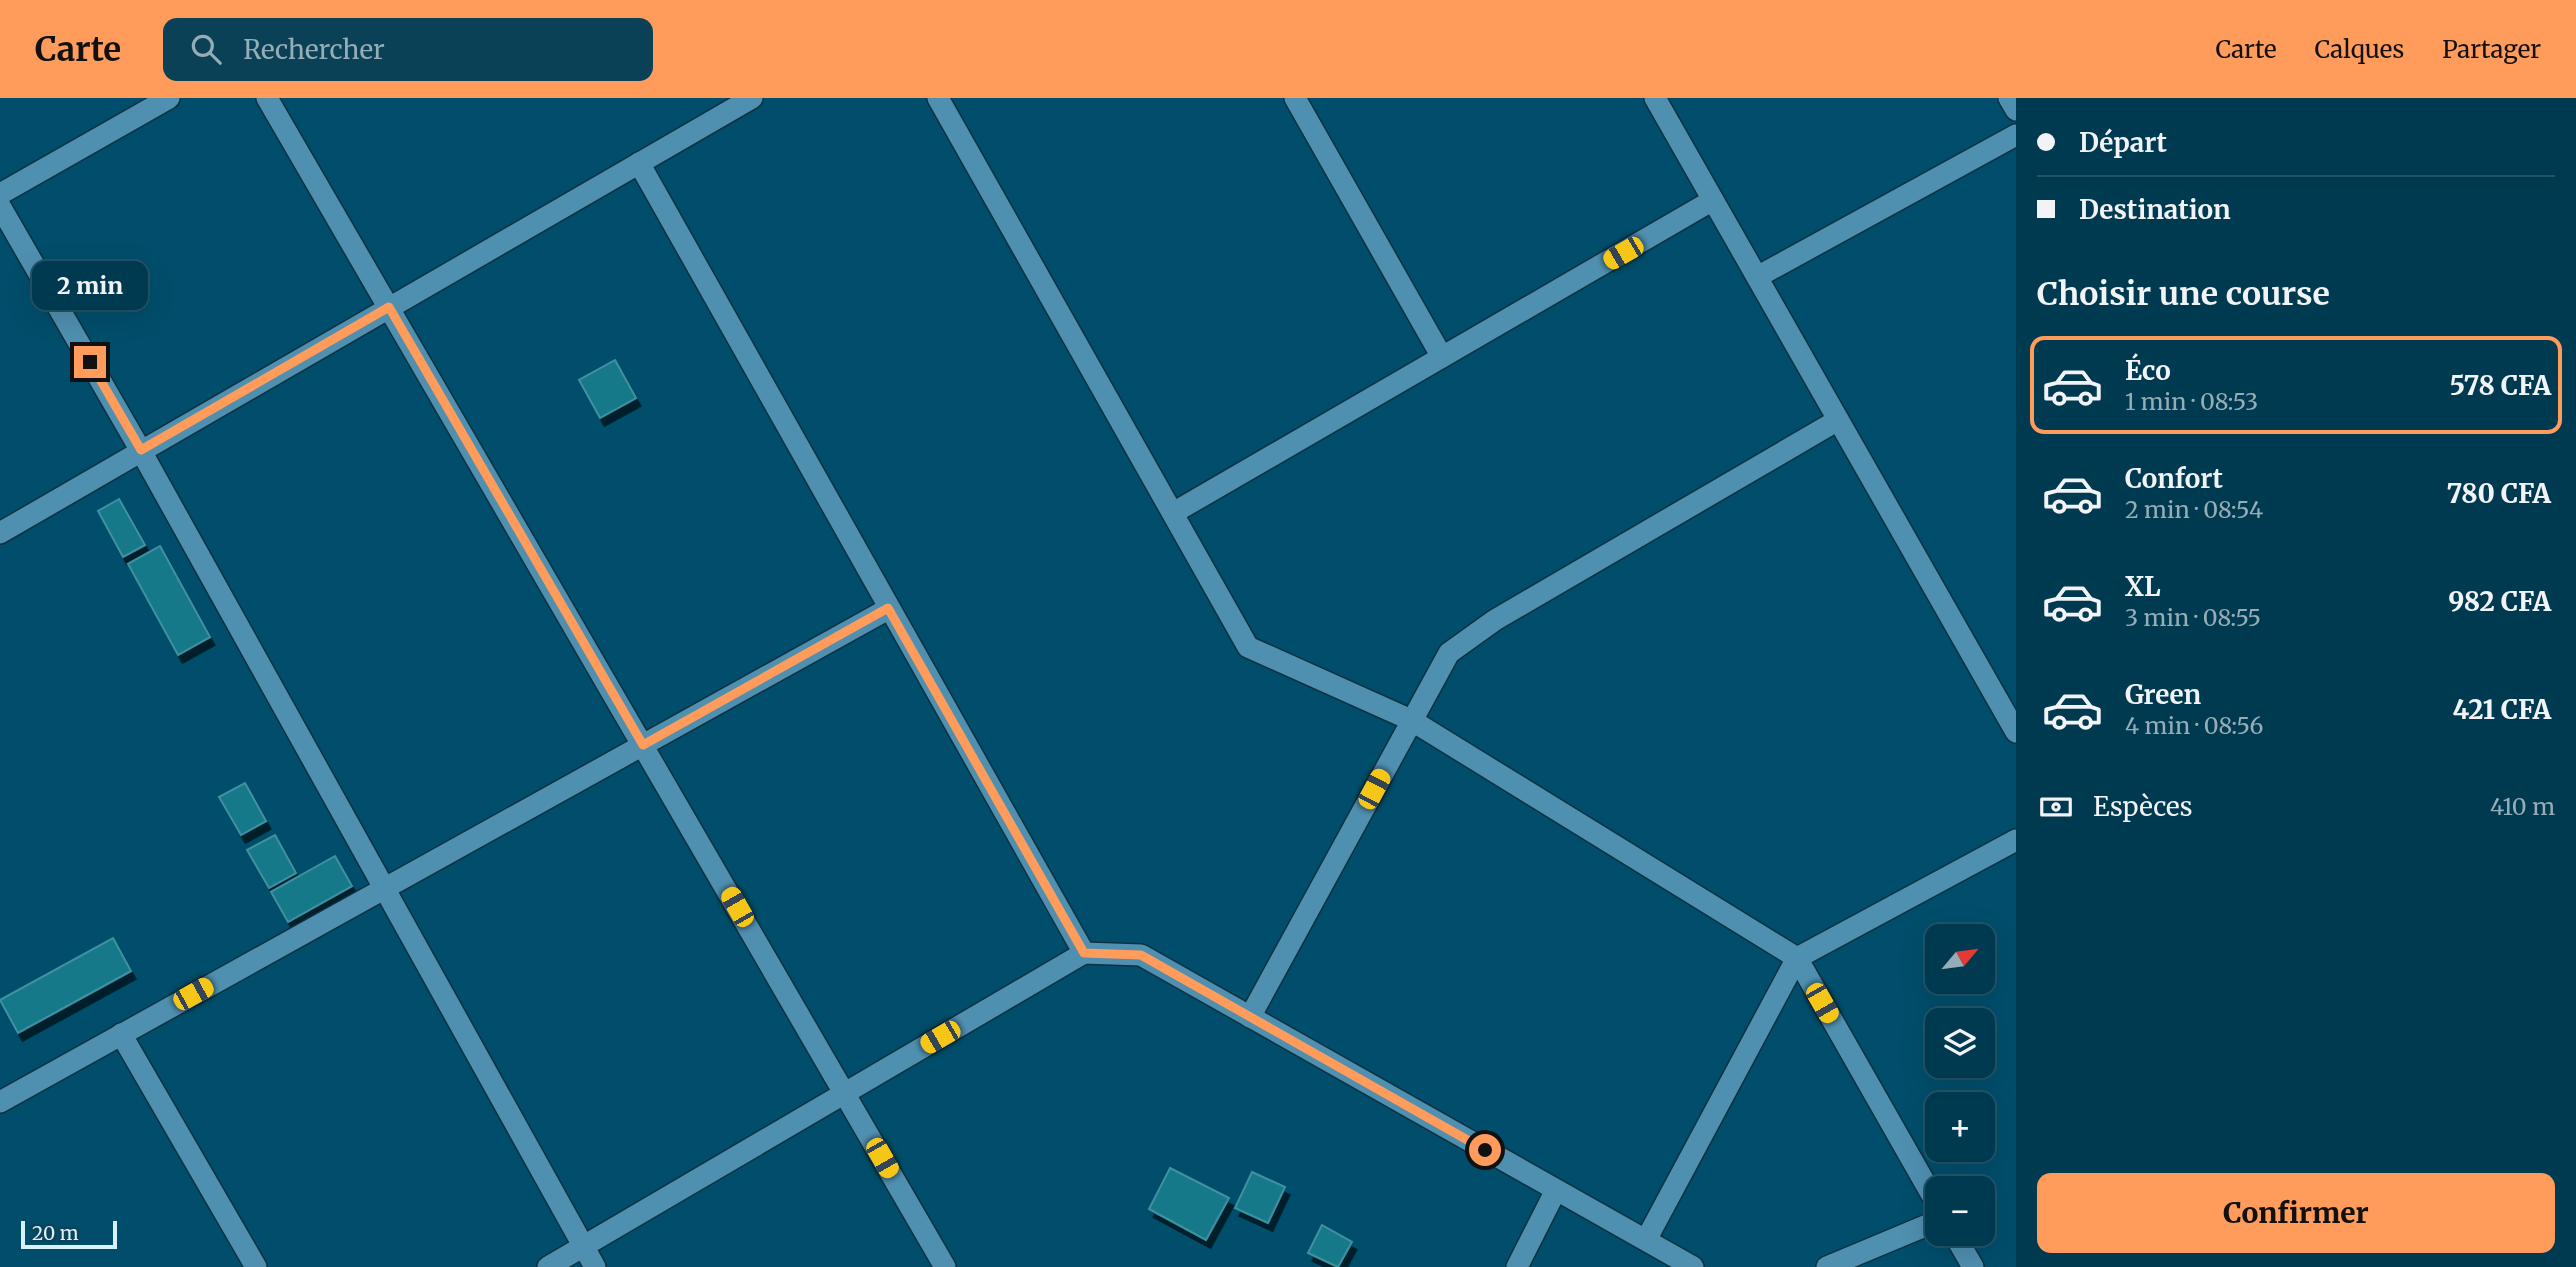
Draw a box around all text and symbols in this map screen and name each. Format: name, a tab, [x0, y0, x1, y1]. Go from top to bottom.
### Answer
search box	[163, 18, 653, 81]
text: Carte	[35, 29, 121, 70]
icon: search	[187, 30, 225, 68]
text: Rechercher	[243, 33, 385, 66]
text: Carte	[2215, 34, 2276, 65]
text: Calques	[2314, 34, 2404, 65]
text: Partager	[2442, 34, 2541, 65]
text: Départ	[2079, 126, 2167, 159]
text: Destination	[2079, 193, 2231, 226]
car	[1600, 233, 1647, 273]
callout: 2 min	[32, 260, 148, 310]
text: 2 min	[57, 271, 123, 300]
text: Choisir une course	[2037, 274, 2330, 314]
route end	[74, 346, 106, 378]
icon: car	[2041, 354, 2104, 417]
text: Éco	[2125, 354, 2171, 387]
text: 578 CFA	[2450, 369, 2551, 402]
text: 1 min · 08:53	[2125, 387, 2258, 416]
icon: car	[2041, 462, 2104, 525]
text: Confort	[2125, 462, 2223, 495]
text: 780 CFA	[2446, 477, 2551, 510]
text: 2 min · 08:54	[2125, 495, 2263, 524]
icon: car	[2041, 570, 2104, 633]
text: XL	[2125, 570, 2161, 603]
text: 982 CFA	[2448, 585, 2551, 618]
text: 3 min · 08:55	[2125, 603, 2261, 632]
icon: car	[2041, 678, 2104, 741]
text: Green	[2125, 678, 2201, 711]
text: 421 CFA	[2452, 693, 2551, 726]
text: 4 min · 08:56	[2125, 711, 2263, 740]
car	[1355, 766, 1394, 812]
icon: cash	[2037, 788, 2075, 826]
text: Espèces	[2093, 790, 2193, 823]
text: 410 m	[2490, 792, 2555, 821]
car	[718, 884, 757, 930]
north arrow	[1925, 924, 1995, 994]
map controls	[1925, 924, 1995, 1246]
car	[170, 975, 217, 1013]
car	[1803, 980, 1842, 1026]
button: layers	[1925, 1008, 1995, 1078]
car	[917, 1017, 964, 1057]
button: +	[1925, 1092, 1995, 1162]
route start	[1469, 1134, 1501, 1166]
car	[863, 1135, 902, 1181]
button: Confirmer	[2037, 1173, 2555, 1253]
button: −	[1925, 1176, 1995, 1246]
scale bar	[21, 1218, 117, 1250]
text: 20 m	[32, 1221, 79, 1245]

